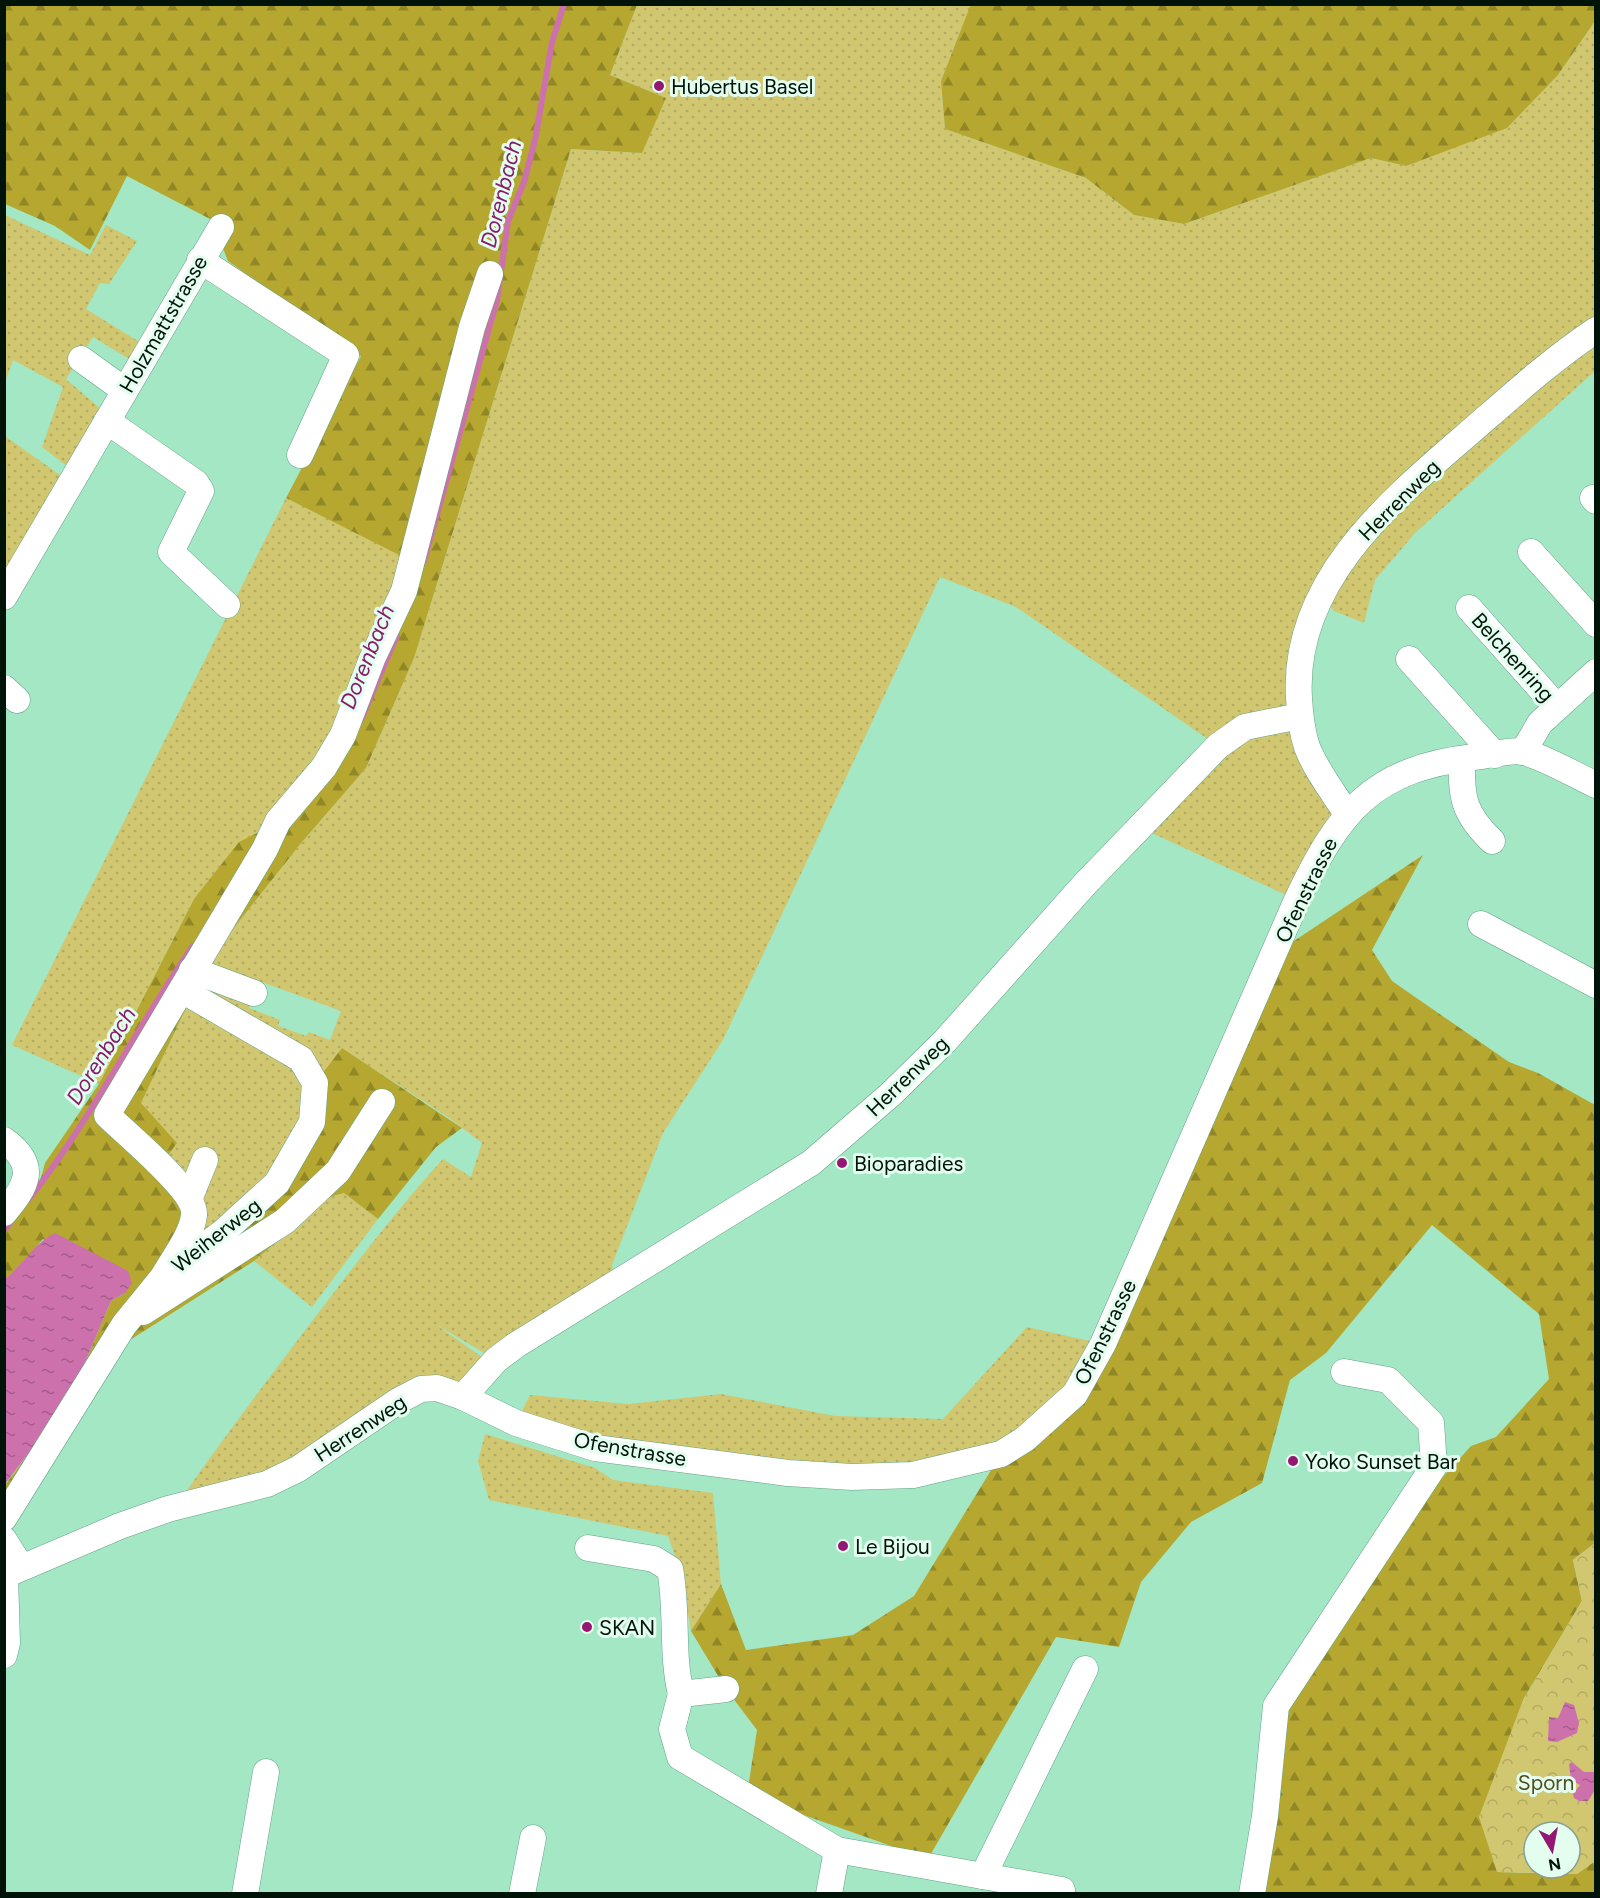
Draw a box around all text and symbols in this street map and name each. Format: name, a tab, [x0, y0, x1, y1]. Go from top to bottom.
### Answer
place label: Hubertus Basel	[671, 74, 813, 99]
marker: Hubertus Basel	[652, 79, 666, 93]
water label: Dorenbach	[475, 137, 527, 251]
street label: Holzmattstrasse	[114, 251, 212, 397]
street label: Herrenweg	[1353, 454, 1445, 546]
water label: Dorenbach	[334, 601, 400, 713]
street label: Belchenring	[1467, 607, 1559, 707]
street label: Ofenstrasse	[1270, 833, 1342, 947]
water label: Dorenbach	[60, 1002, 142, 1110]
street label: Herrenweg	[861, 1031, 953, 1121]
place label: Bioparadies	[854, 1151, 963, 1176]
marker: Bioparadies	[835, 1156, 849, 1170]
street label: Weiherweg	[167, 1193, 265, 1277]
street label: Ofenstrasse	[1069, 1275, 1141, 1389]
street label: Herrenweg	[309, 1389, 411, 1467]
street label: Ofenstrasse	[572, 1427, 688, 1471]
place label: Yoko Sunset Bar	[1305, 1449, 1457, 1474]
marker: Yoko Sunset Bar	[1286, 1454, 1300, 1468]
place label: Le Bijou	[855, 1534, 930, 1559]
marker: Le Bijou	[836, 1539, 850, 1553]
place label: SKAN	[599, 1615, 655, 1640]
marker: SKAN	[580, 1620, 594, 1634]
park label: Sporn	[1518, 1770, 1574, 1795]
north arrow	[1522, 1820, 1582, 1880]
text: N	[1547, 1854, 1562, 1875]

